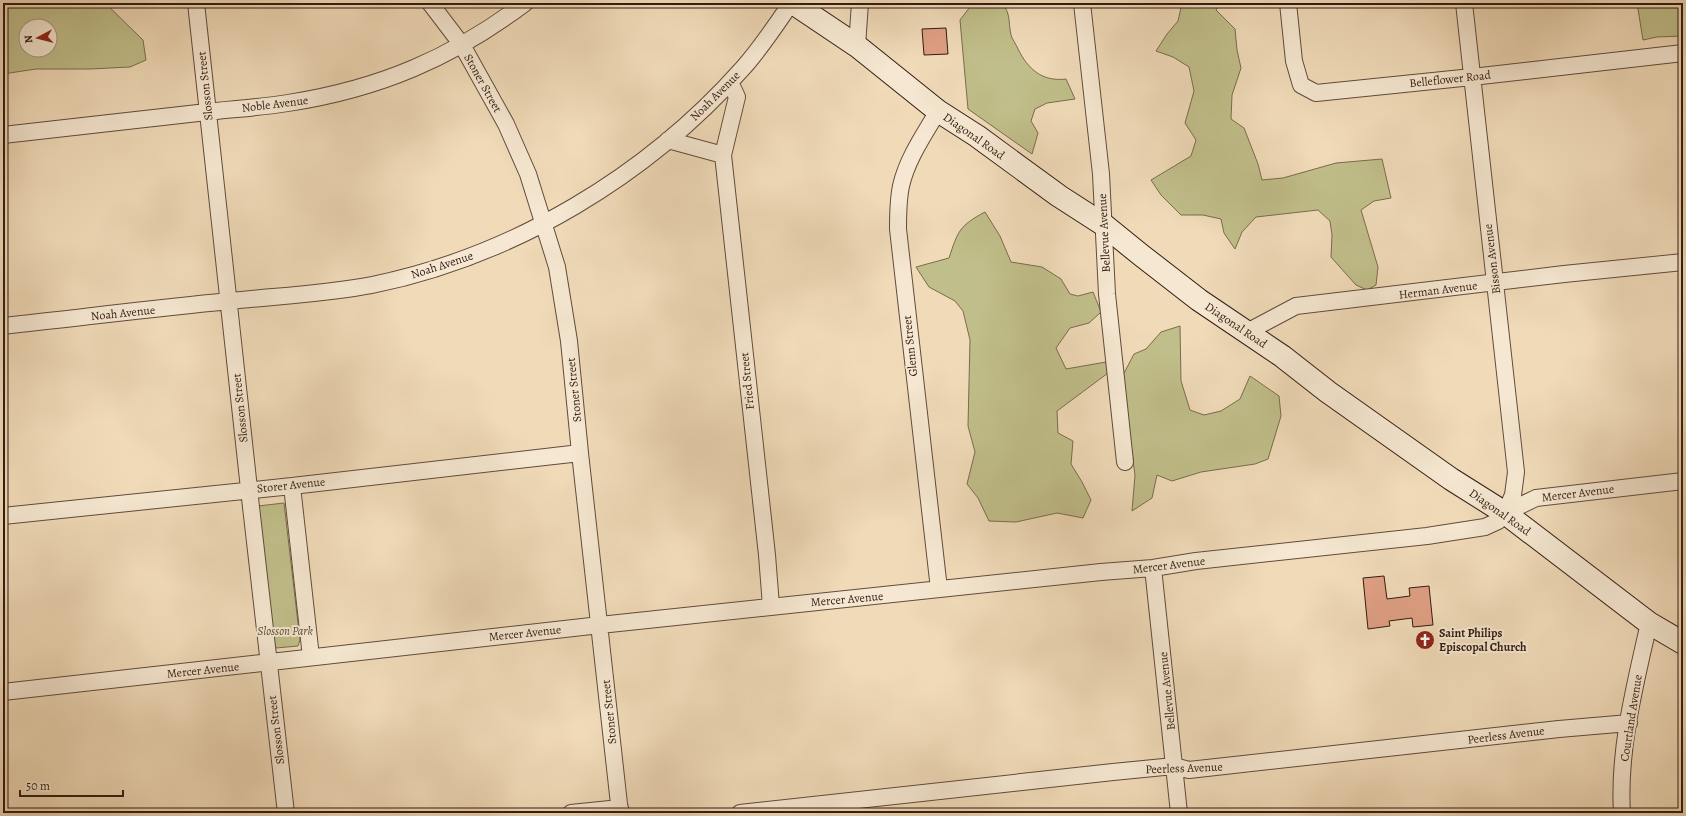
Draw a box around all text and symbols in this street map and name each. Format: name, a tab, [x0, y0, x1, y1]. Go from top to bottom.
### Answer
north arrow	[18, 18, 58, 58]
text: N	[21, 34, 37, 44]
street label: Slosson Street	[193, 51, 217, 121]
street label: Stoner Street	[460, 51, 506, 115]
street label: Belleflower Road	[1408, 67, 1492, 91]
street label: Noah Avenue	[687, 68, 743, 124]
street label: Noble Avenue	[241, 92, 309, 116]
street label: Diagonal Road	[940, 109, 1008, 163]
street label: Bellevue Avenue	[1094, 193, 1114, 273]
street label: Bisson Avenue	[1480, 223, 1504, 295]
street label: Noah Avenue	[409, 247, 475, 283]
street label: Herman Avenue	[1398, 277, 1478, 303]
street label: Diagonal Road	[1202, 298, 1271, 352]
street label: Noah Avenue	[90, 302, 156, 324]
street label: Glenn Street	[899, 315, 921, 377]
street label: Fried Street	[736, 351, 758, 410]
street label: Stoner Street	[563, 357, 585, 423]
street label: Slosson Street	[228, 373, 252, 443]
street label: Storer Avenue	[256, 473, 326, 497]
street label: Mercer Avenue	[1541, 481, 1615, 505]
street label: Diagonal Road	[1466, 485, 1534, 539]
street label: Mercer Avenue	[1132, 553, 1206, 577]
street label: Mercer Avenue	[810, 588, 884, 610]
street label: Mercer Avenue	[488, 621, 562, 645]
park label: Slosson Park	[257, 623, 313, 639]
place label: Saint Philips Episcopal Church	[1439, 625, 1527, 655]
church icon: Saint Philips Episcopal Church	[1414, 629, 1436, 651]
street label: Bellevue Avenue	[1155, 651, 1179, 731]
street label: Mercer Avenue	[166, 658, 240, 682]
street label: Courtland Avenue	[1616, 673, 1646, 763]
street label: Stoner Street	[598, 679, 620, 745]
street label: Slosson Street	[264, 695, 288, 765]
street label: Peerless Avenue	[1467, 722, 1545, 748]
street label: Peerless Avenue	[1145, 759, 1223, 777]
scale bar	[20, 772, 123, 798]
text: 50 m	[26, 778, 50, 794]

